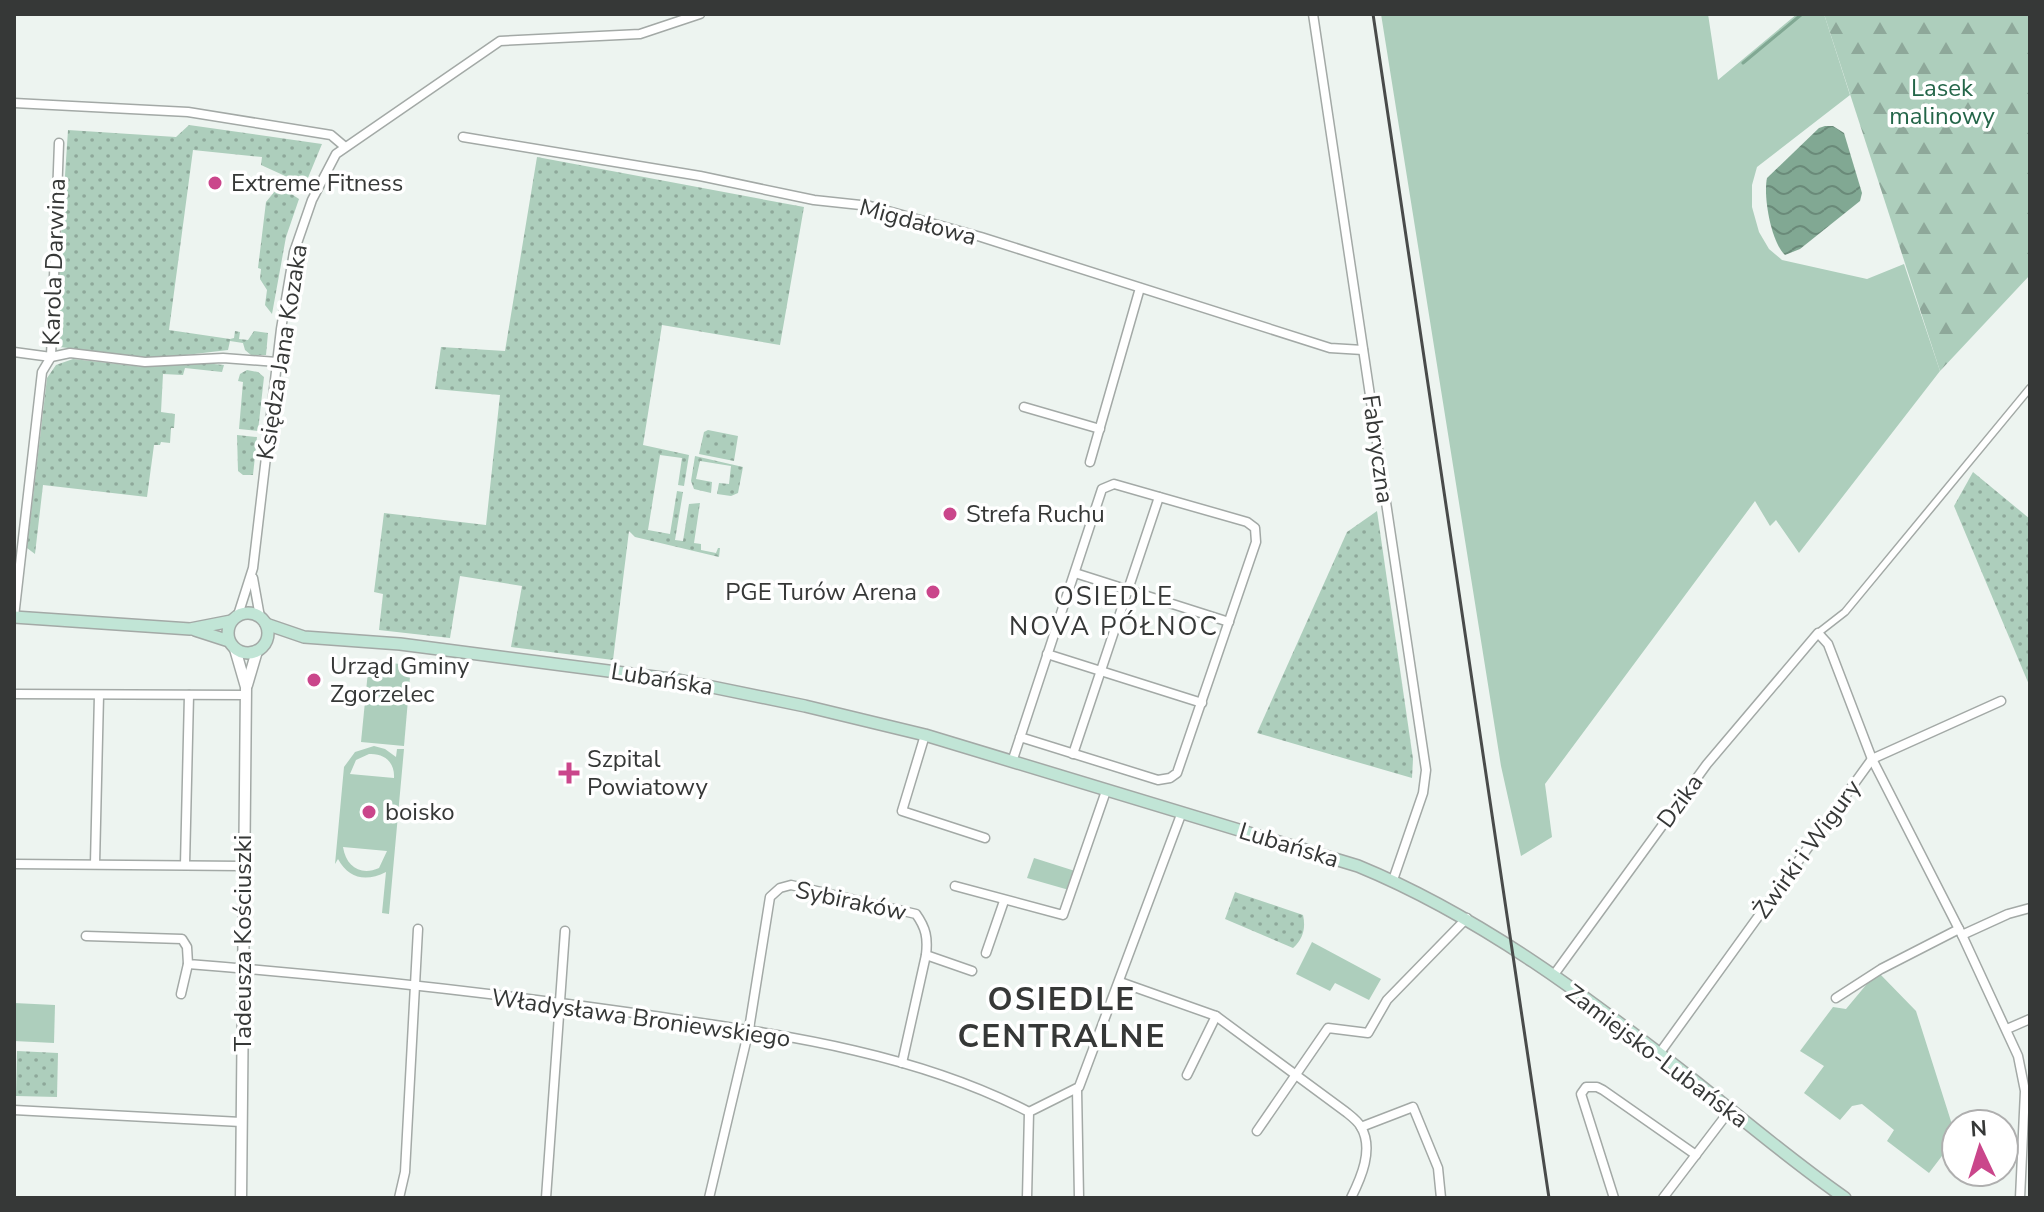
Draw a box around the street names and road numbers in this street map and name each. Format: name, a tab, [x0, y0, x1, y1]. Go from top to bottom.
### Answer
street label: Karola Darwina	[35, 178, 73, 346]
street label: Migdałowa	[856, 191, 980, 253]
street label: Księdza Jana Kozaka	[249, 242, 315, 462]
street label: Fabryczna	[1355, 393, 1401, 505]
street label: Lubańska	[609, 655, 715, 703]
street label: Dzika	[1650, 768, 1710, 834]
street label: Żwirki i Wigury	[1746, 773, 1869, 925]
street label: Lubańska	[1235, 815, 1343, 875]
street label: Tadeusza Kościuszki	[227, 835, 259, 1051]
street label: Sybiraków	[793, 874, 909, 928]
street label: Zamiejsko-Lubańska	[1559, 977, 1755, 1135]
street label: Władysława Broniewskiego	[490, 981, 792, 1055]

